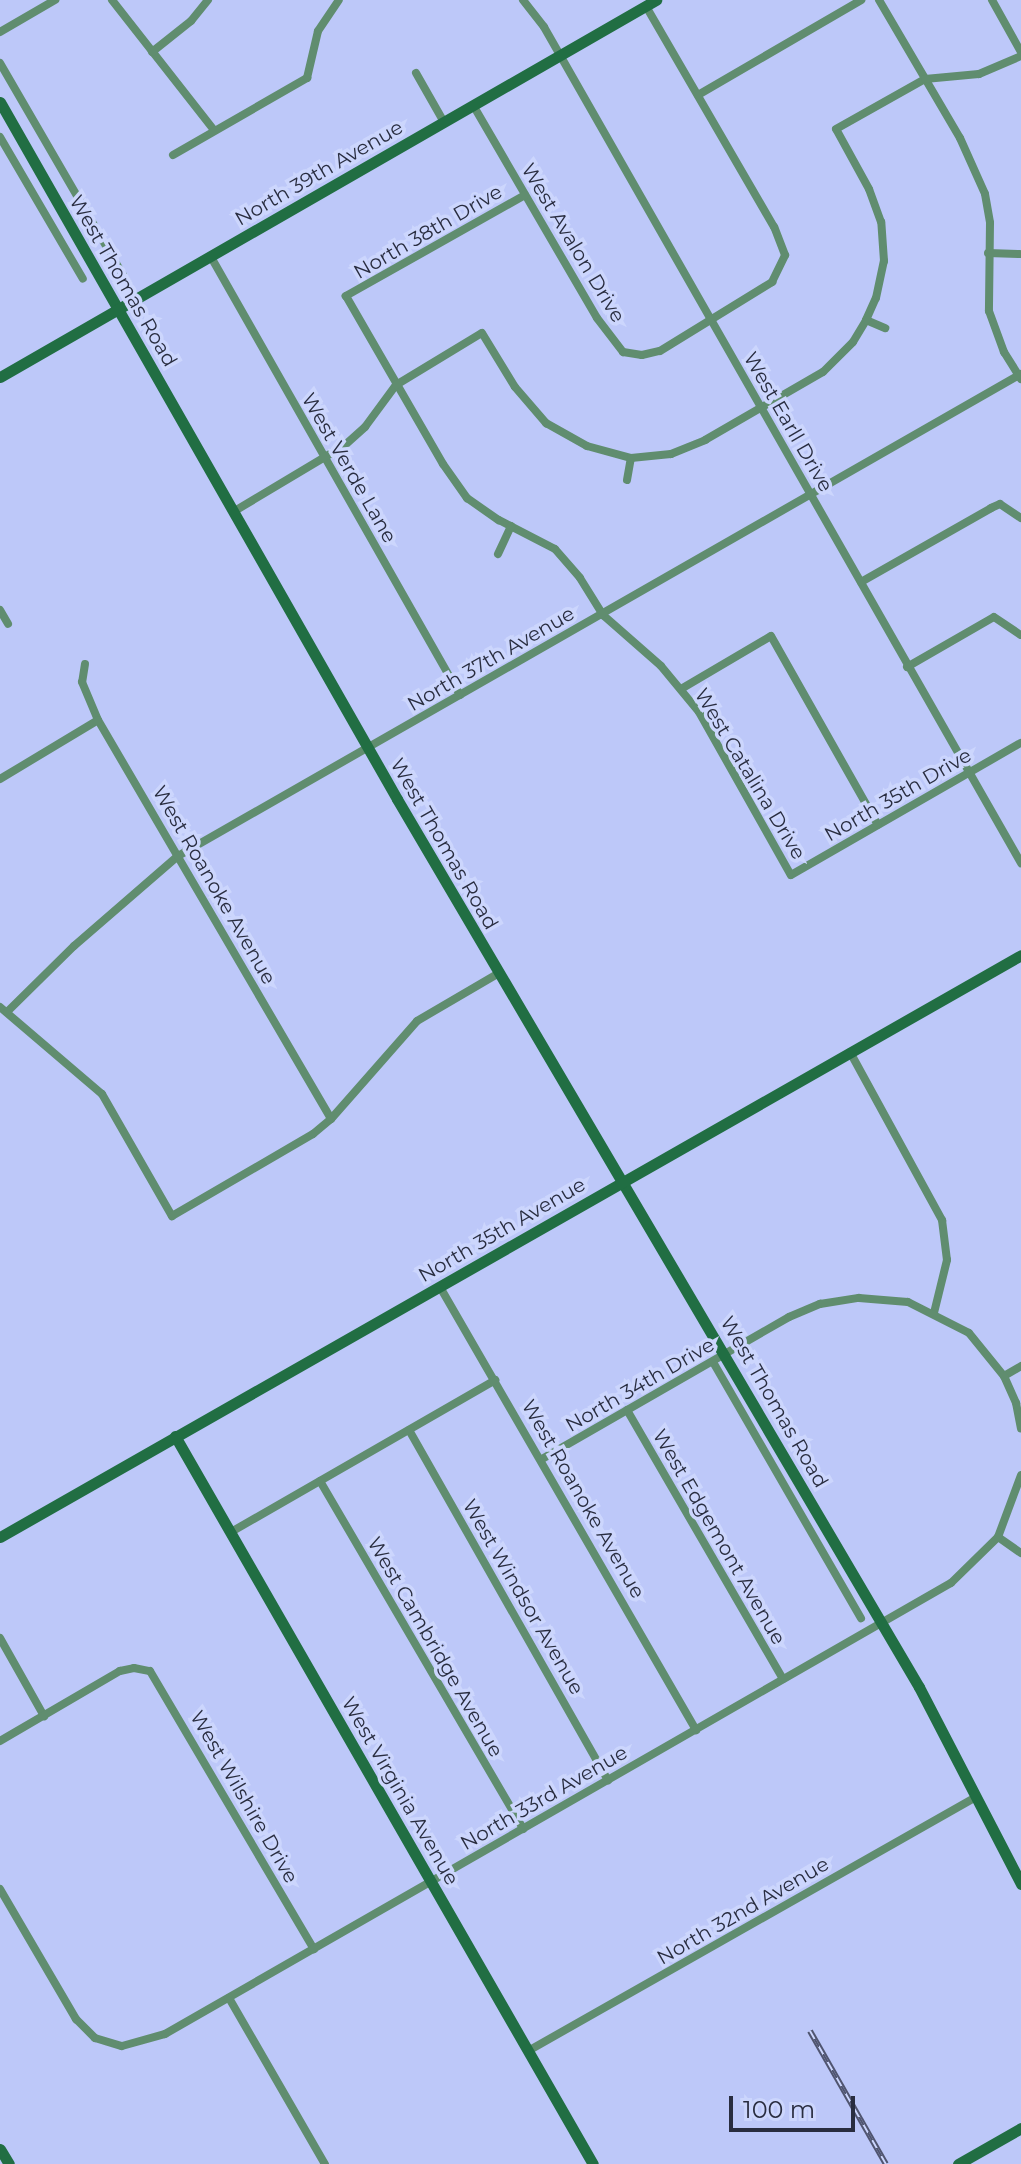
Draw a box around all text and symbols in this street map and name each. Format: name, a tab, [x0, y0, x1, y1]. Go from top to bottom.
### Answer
street label: North 39th Avenue	[231, 115, 407, 231]
street label: West Avalon Drive	[516, 159, 630, 327]
street label: North 38th Drive	[350, 180, 506, 284]
street label: West Thomas Road	[64, 191, 182, 371]
street label: West Earll Drive	[738, 348, 838, 496]
street label: West Verde Lane	[296, 389, 402, 547]
street label: North 37th Avenue	[403, 601, 579, 717]
street label: West Catalina Drive	[689, 684, 811, 864]
street label: North 35th Drive	[820, 743, 976, 847]
street label: West Thomas Road	[385, 754, 503, 934]
street label: West Roanoke Avenue	[147, 781, 281, 989]
street label: North 35th Avenue	[414, 1172, 590, 1288]
street label: West Thomas Road	[715, 1312, 833, 1492]
street label: North 34th Drive	[561, 1333, 719, 1437]
street label: West Roanoke Avenue	[516, 1395, 650, 1603]
street label: West Edgemont Avenue	[647, 1425, 791, 1649]
street label: West Windsor Avenue	[457, 1495, 589, 1699]
street label: West Cambridge Avenue	[362, 1533, 508, 1761]
street label: West Virginia Avenue	[336, 1693, 464, 1889]
street label: West Wilshire Drive	[185, 1707, 303, 1887]
street label: North 33rd Avenue	[456, 1740, 632, 1856]
street label: North 32nd Avenue	[653, 1852, 833, 1970]
scale bar	[733, 2080, 859, 2130]
text: 100 m	[743, 2095, 815, 2124]

